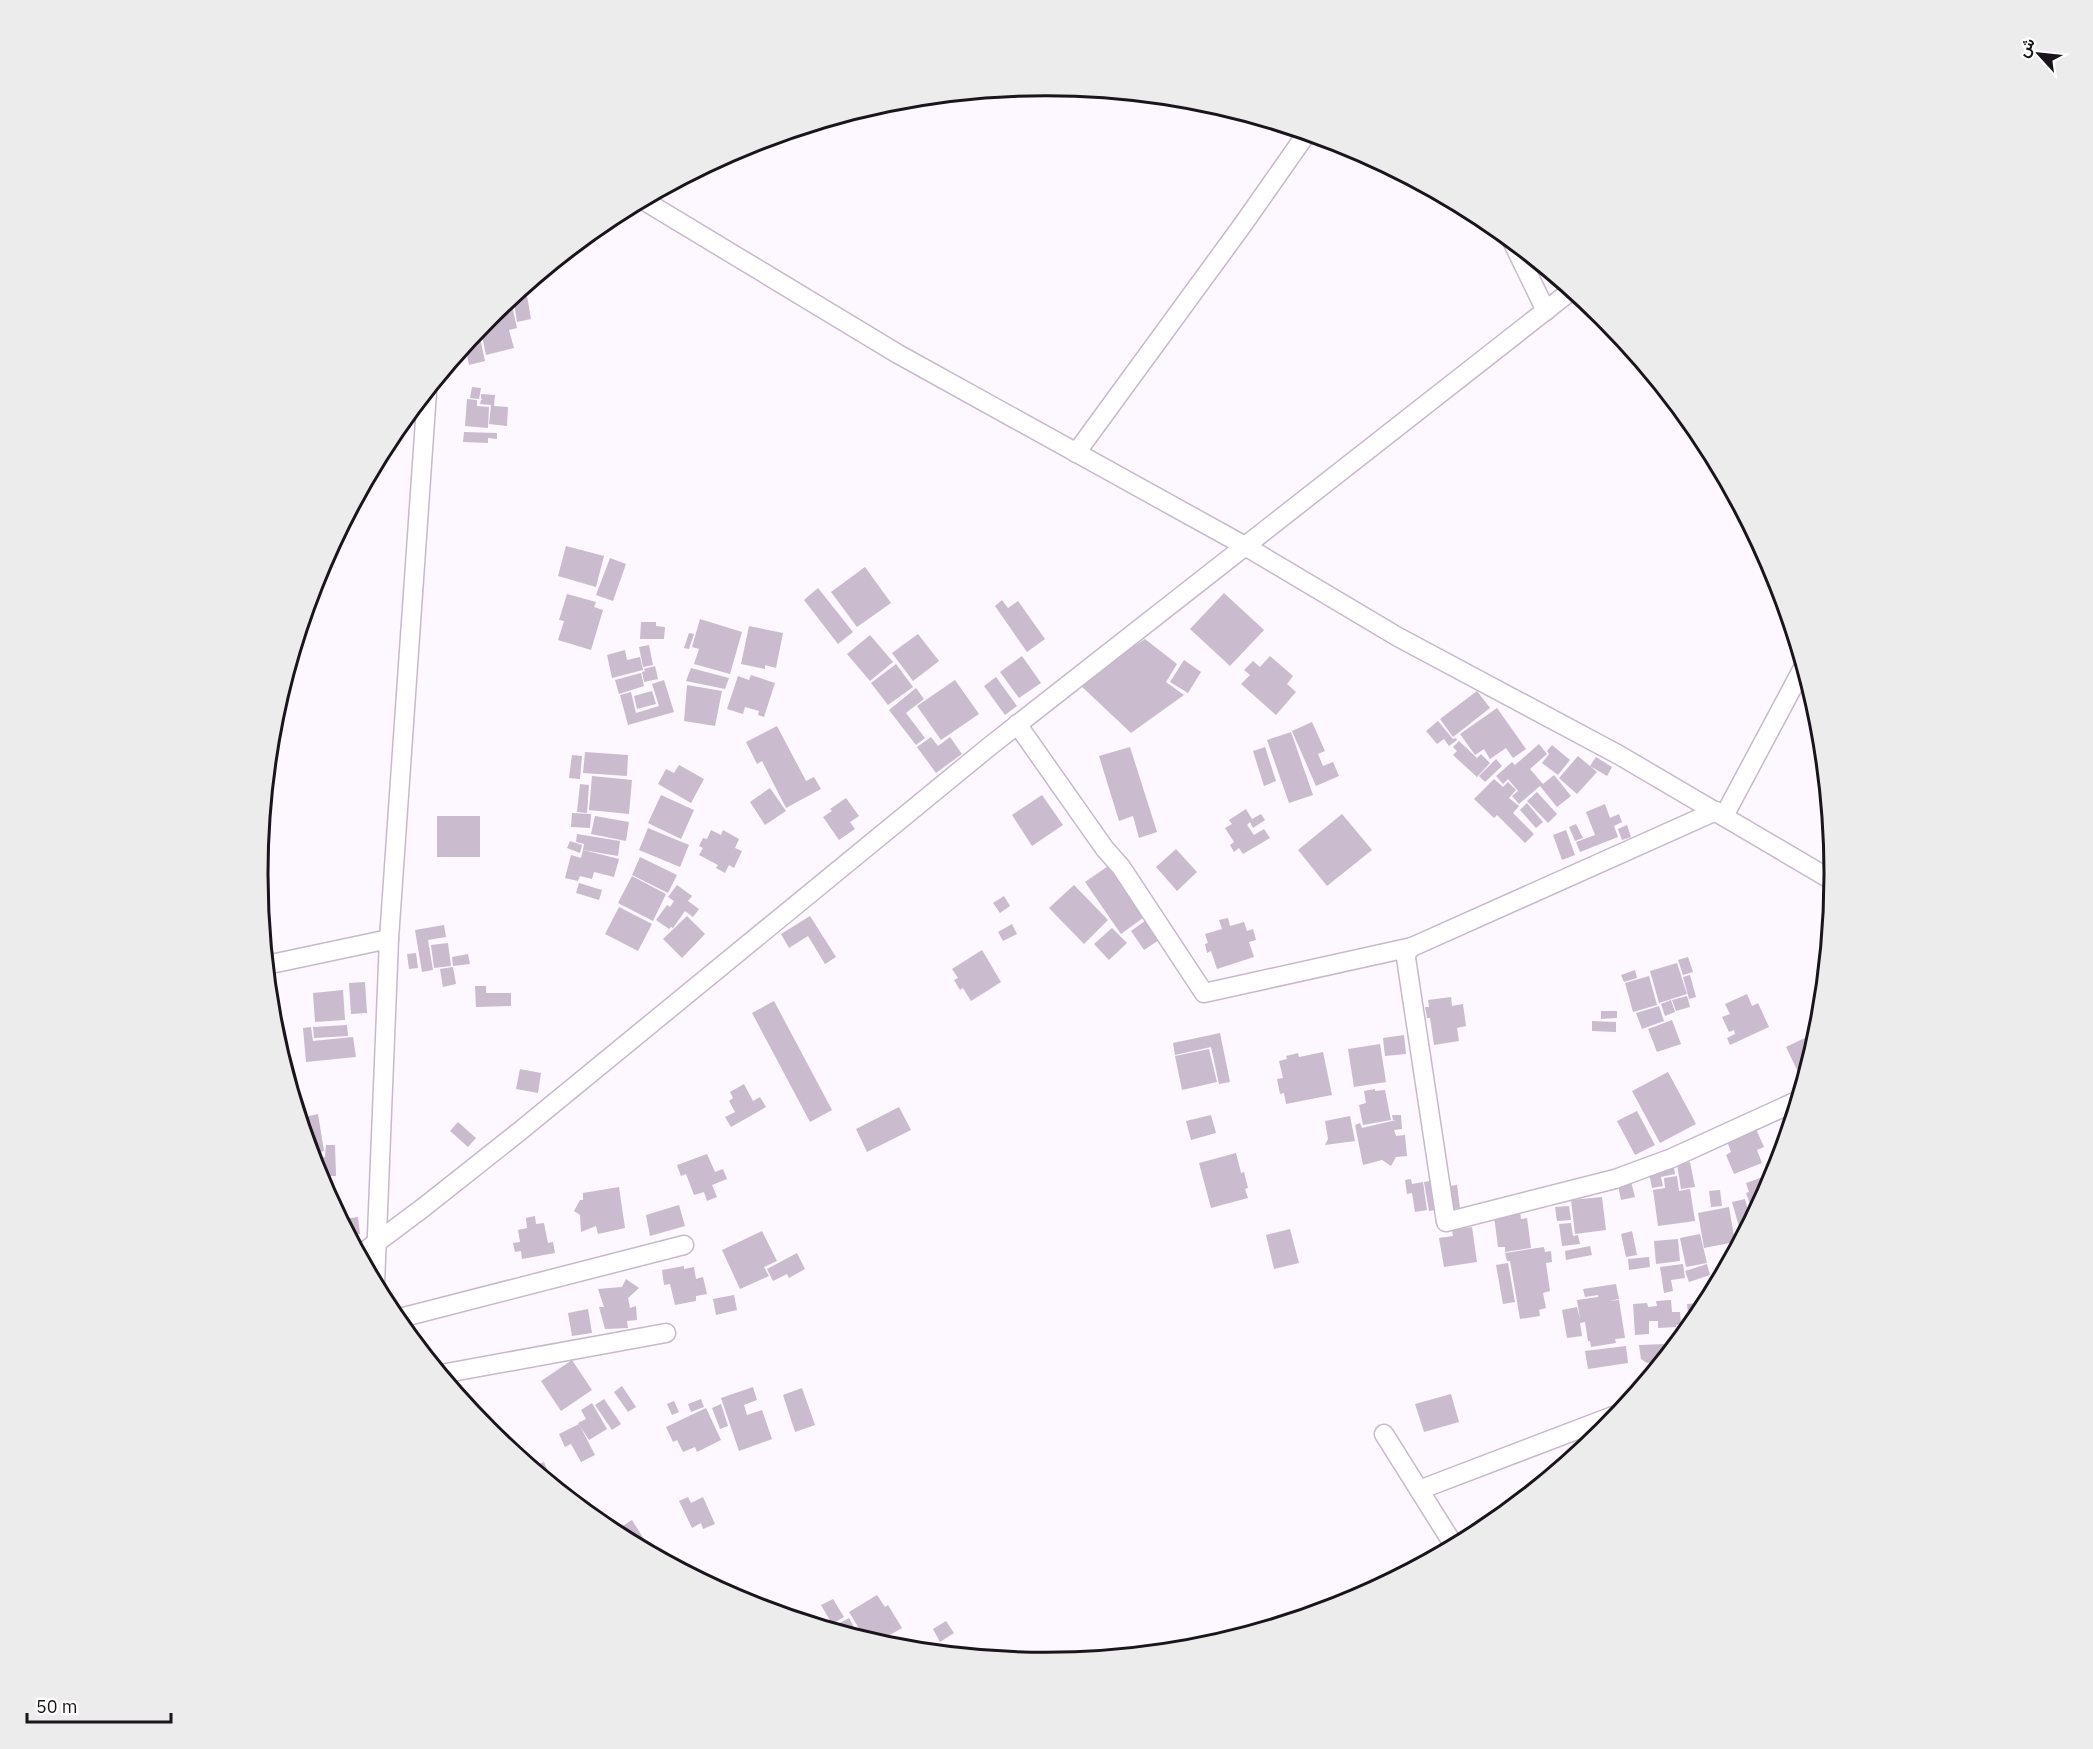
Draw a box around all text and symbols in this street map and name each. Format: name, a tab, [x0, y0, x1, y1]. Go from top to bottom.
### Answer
north arrow	[2009, 24, 2069, 84]
text: ش	[2012, 34, 2039, 60]
scale bar	[27, 1686, 171, 1724]
text: 50 m	[36, 1695, 78, 1718]

